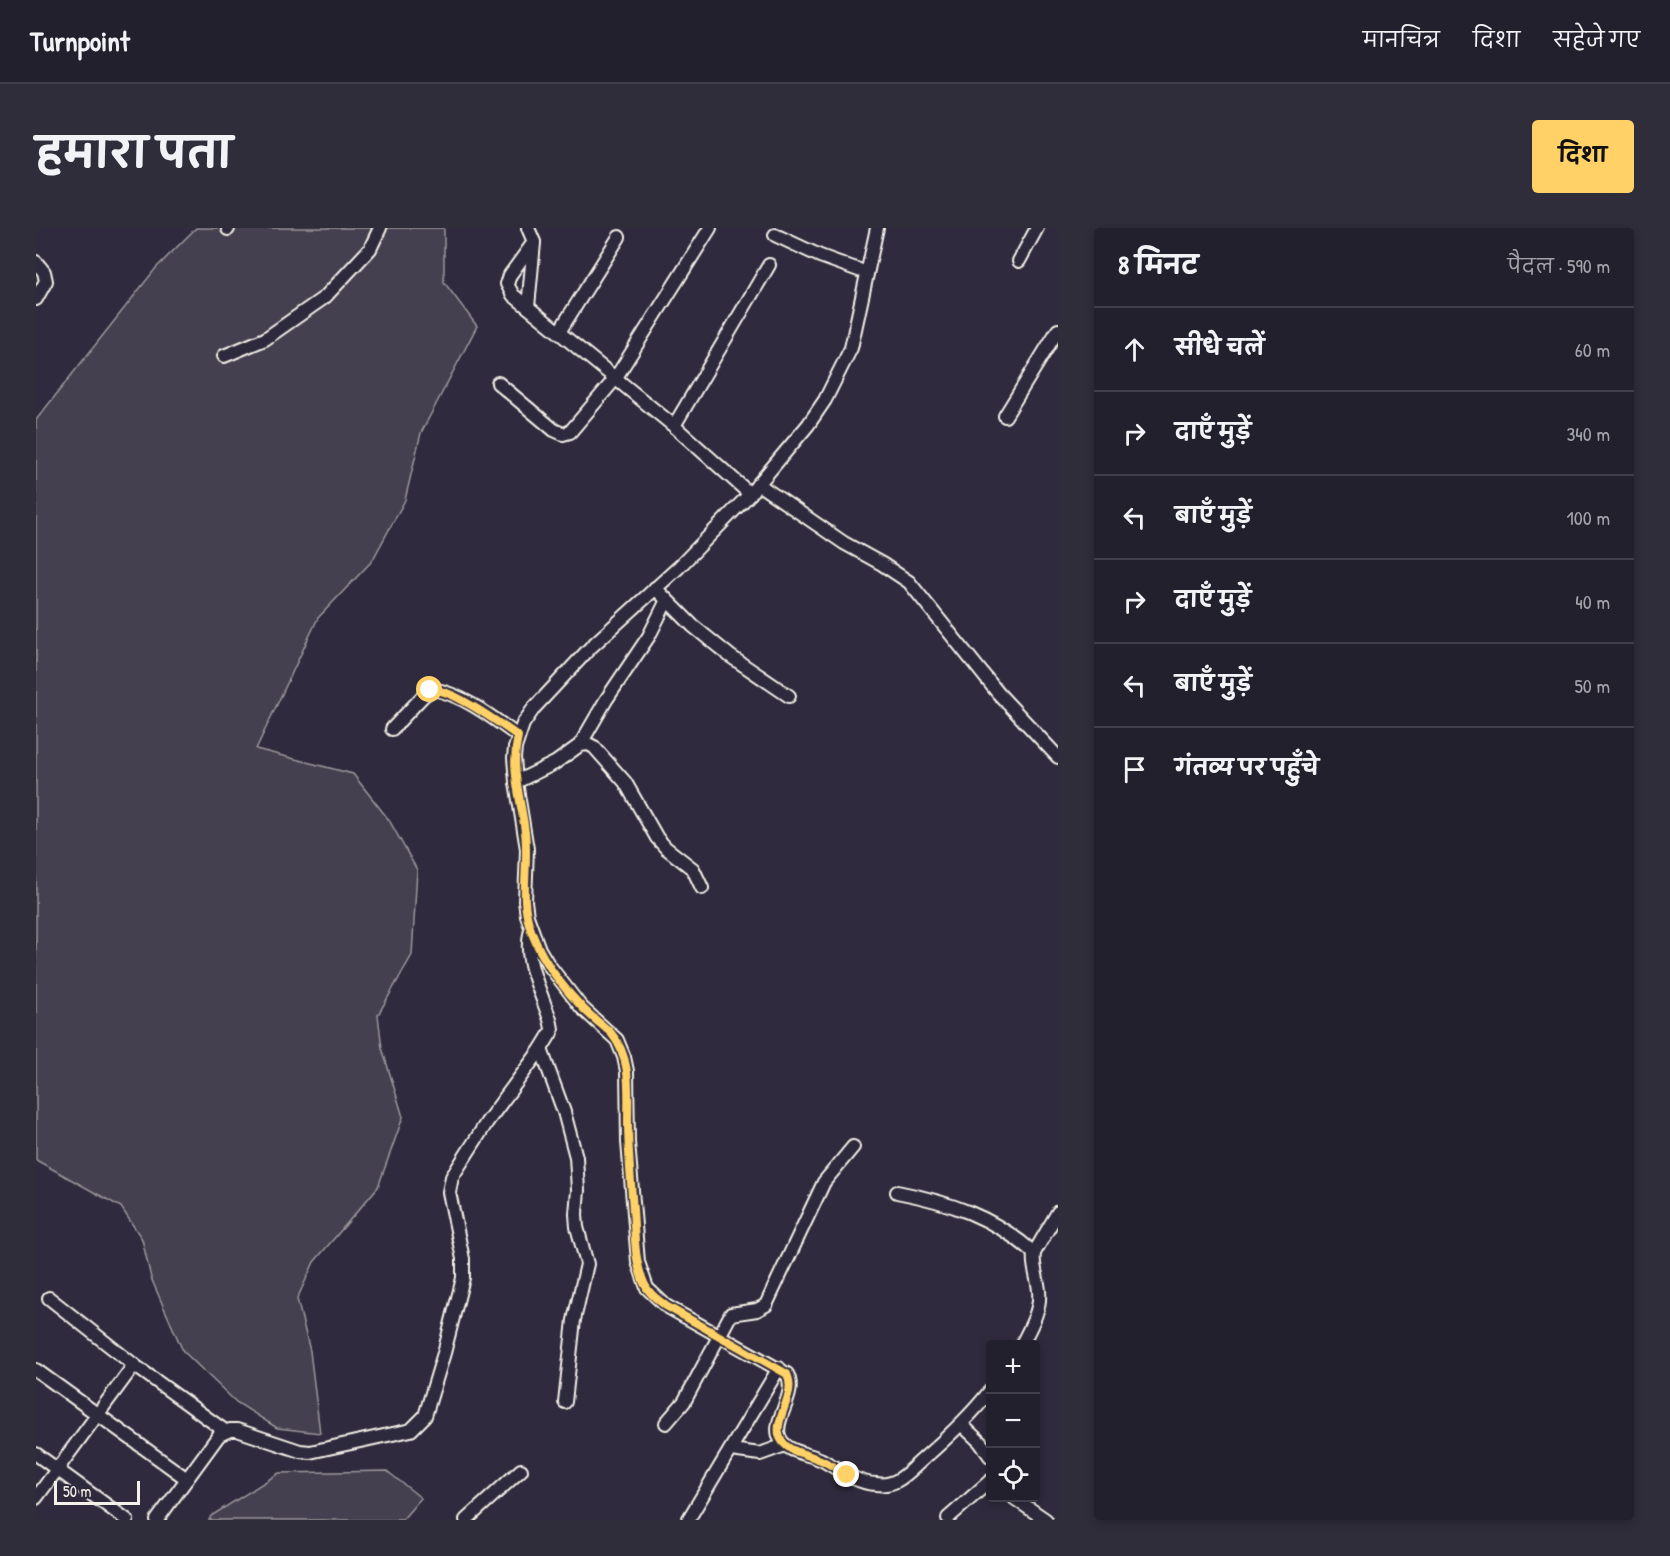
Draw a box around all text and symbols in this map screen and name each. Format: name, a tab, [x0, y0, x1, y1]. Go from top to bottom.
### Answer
text: Turnpoint	[30, 22, 130, 60]
text: मानचित्र	[1363, 25, 1440, 54]
text: दिशा	[1473, 25, 1520, 54]
text: सहेजे गए	[1553, 25, 1640, 54]
button: दिशा	[1532, 120, 1634, 193]
text: हमारा पता	[36, 123, 232, 180]
text: 8 मिनट	[1118, 247, 1198, 282]
text: पैदल · 590 m	[1508, 252, 1610, 279]
text: सीधे चलें	[1175, 332, 1265, 362]
icon: ahead	[1118, 333, 1151, 366]
text: 60 m	[1575, 336, 1610, 363]
text: दाएँ मुड़ें	[1175, 416, 1251, 446]
icon: right	[1118, 417, 1151, 450]
text: 340 m	[1566, 420, 1610, 447]
text: बाएँ मुड़ें	[1175, 500, 1252, 530]
icon: left	[1118, 501, 1151, 534]
text: 100 m	[1567, 504, 1610, 531]
text: दाएँ मुड़ें	[1175, 584, 1251, 614]
icon: right	[1118, 585, 1151, 618]
text: 40 m	[1575, 588, 1610, 615]
text: बाएँ मुड़ें	[1175, 668, 1252, 698]
icon: left	[1118, 669, 1151, 702]
text: 50 m	[1574, 672, 1610, 699]
route start	[416, 676, 442, 702]
text: गंतव्य पर पहुँचे	[1175, 752, 1319, 782]
icon: arrive	[1118, 753, 1151, 786]
map controls	[986, 1340, 1040, 1502]
button: +	[986, 1340, 1040, 1394]
button: −	[986, 1394, 1040, 1448]
button: locate	[986, 1448, 1040, 1502]
route end	[833, 1461, 859, 1487]
scale bar	[54, 1478, 140, 1506]
text: 50 m	[63, 1480, 92, 1502]

